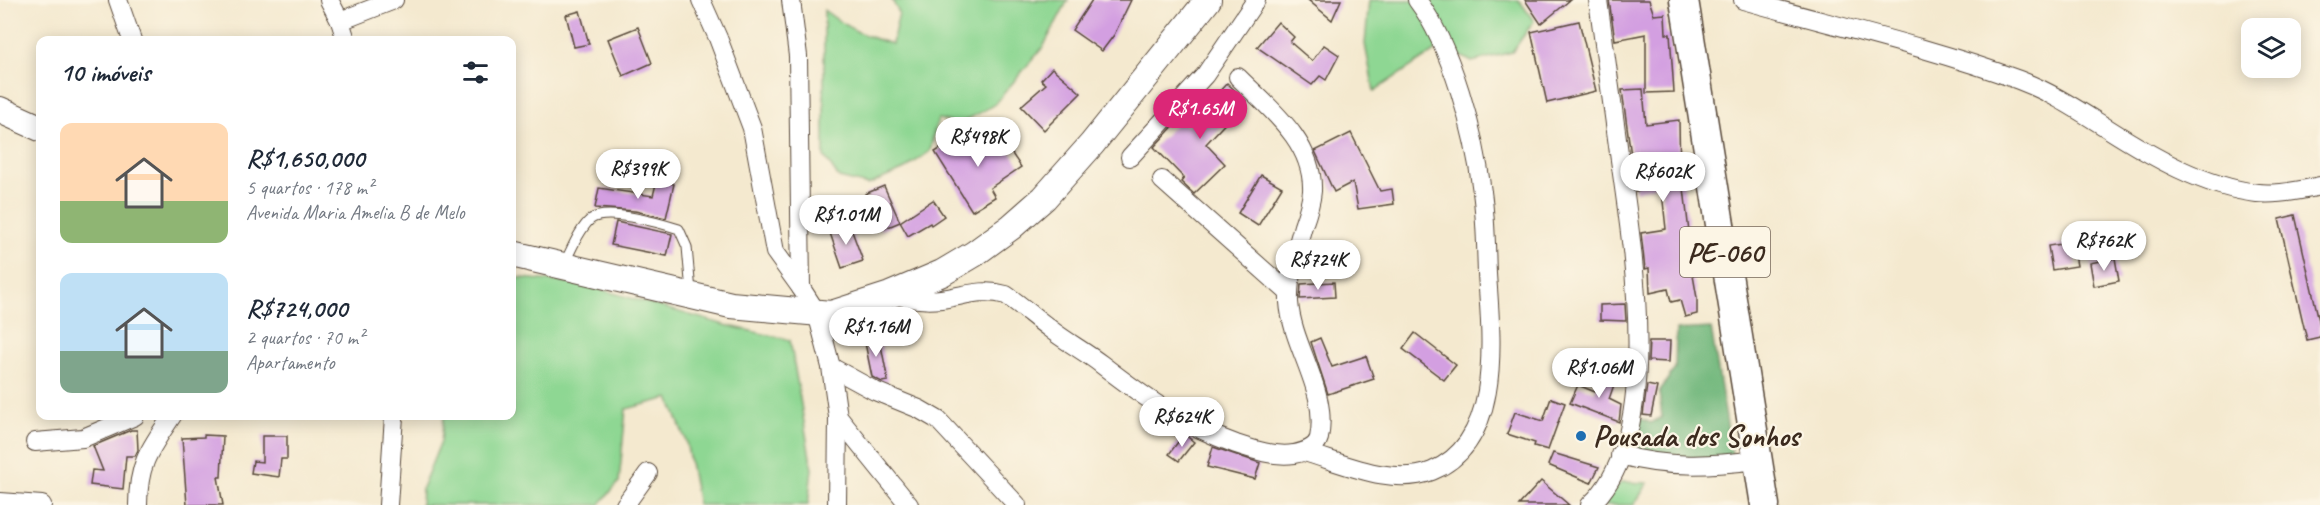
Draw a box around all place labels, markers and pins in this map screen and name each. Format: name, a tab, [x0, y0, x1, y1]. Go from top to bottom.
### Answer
pin: R$1.65M	[1145, 89, 1255, 140]
pin: R$498K	[929, 117, 1027, 168]
pin: R$399K	[589, 149, 687, 200]
pin: R$602K	[1614, 152, 1712, 203]
pin: R$1.01M	[791, 195, 901, 246]
pin: R$762K	[2055, 221, 2153, 272]
pin: R$724K	[1269, 240, 1367, 291]
pin: R$1.16M	[821, 307, 931, 358]
pin: R$1.06M	[1544, 348, 1654, 399]
pin: R$624K	[1133, 397, 1231, 448]
place label: Pousada dos Sonhos	[1593, 417, 1803, 455]
marker: Pousada dos Sonhos	[1574, 429, 1588, 443]

